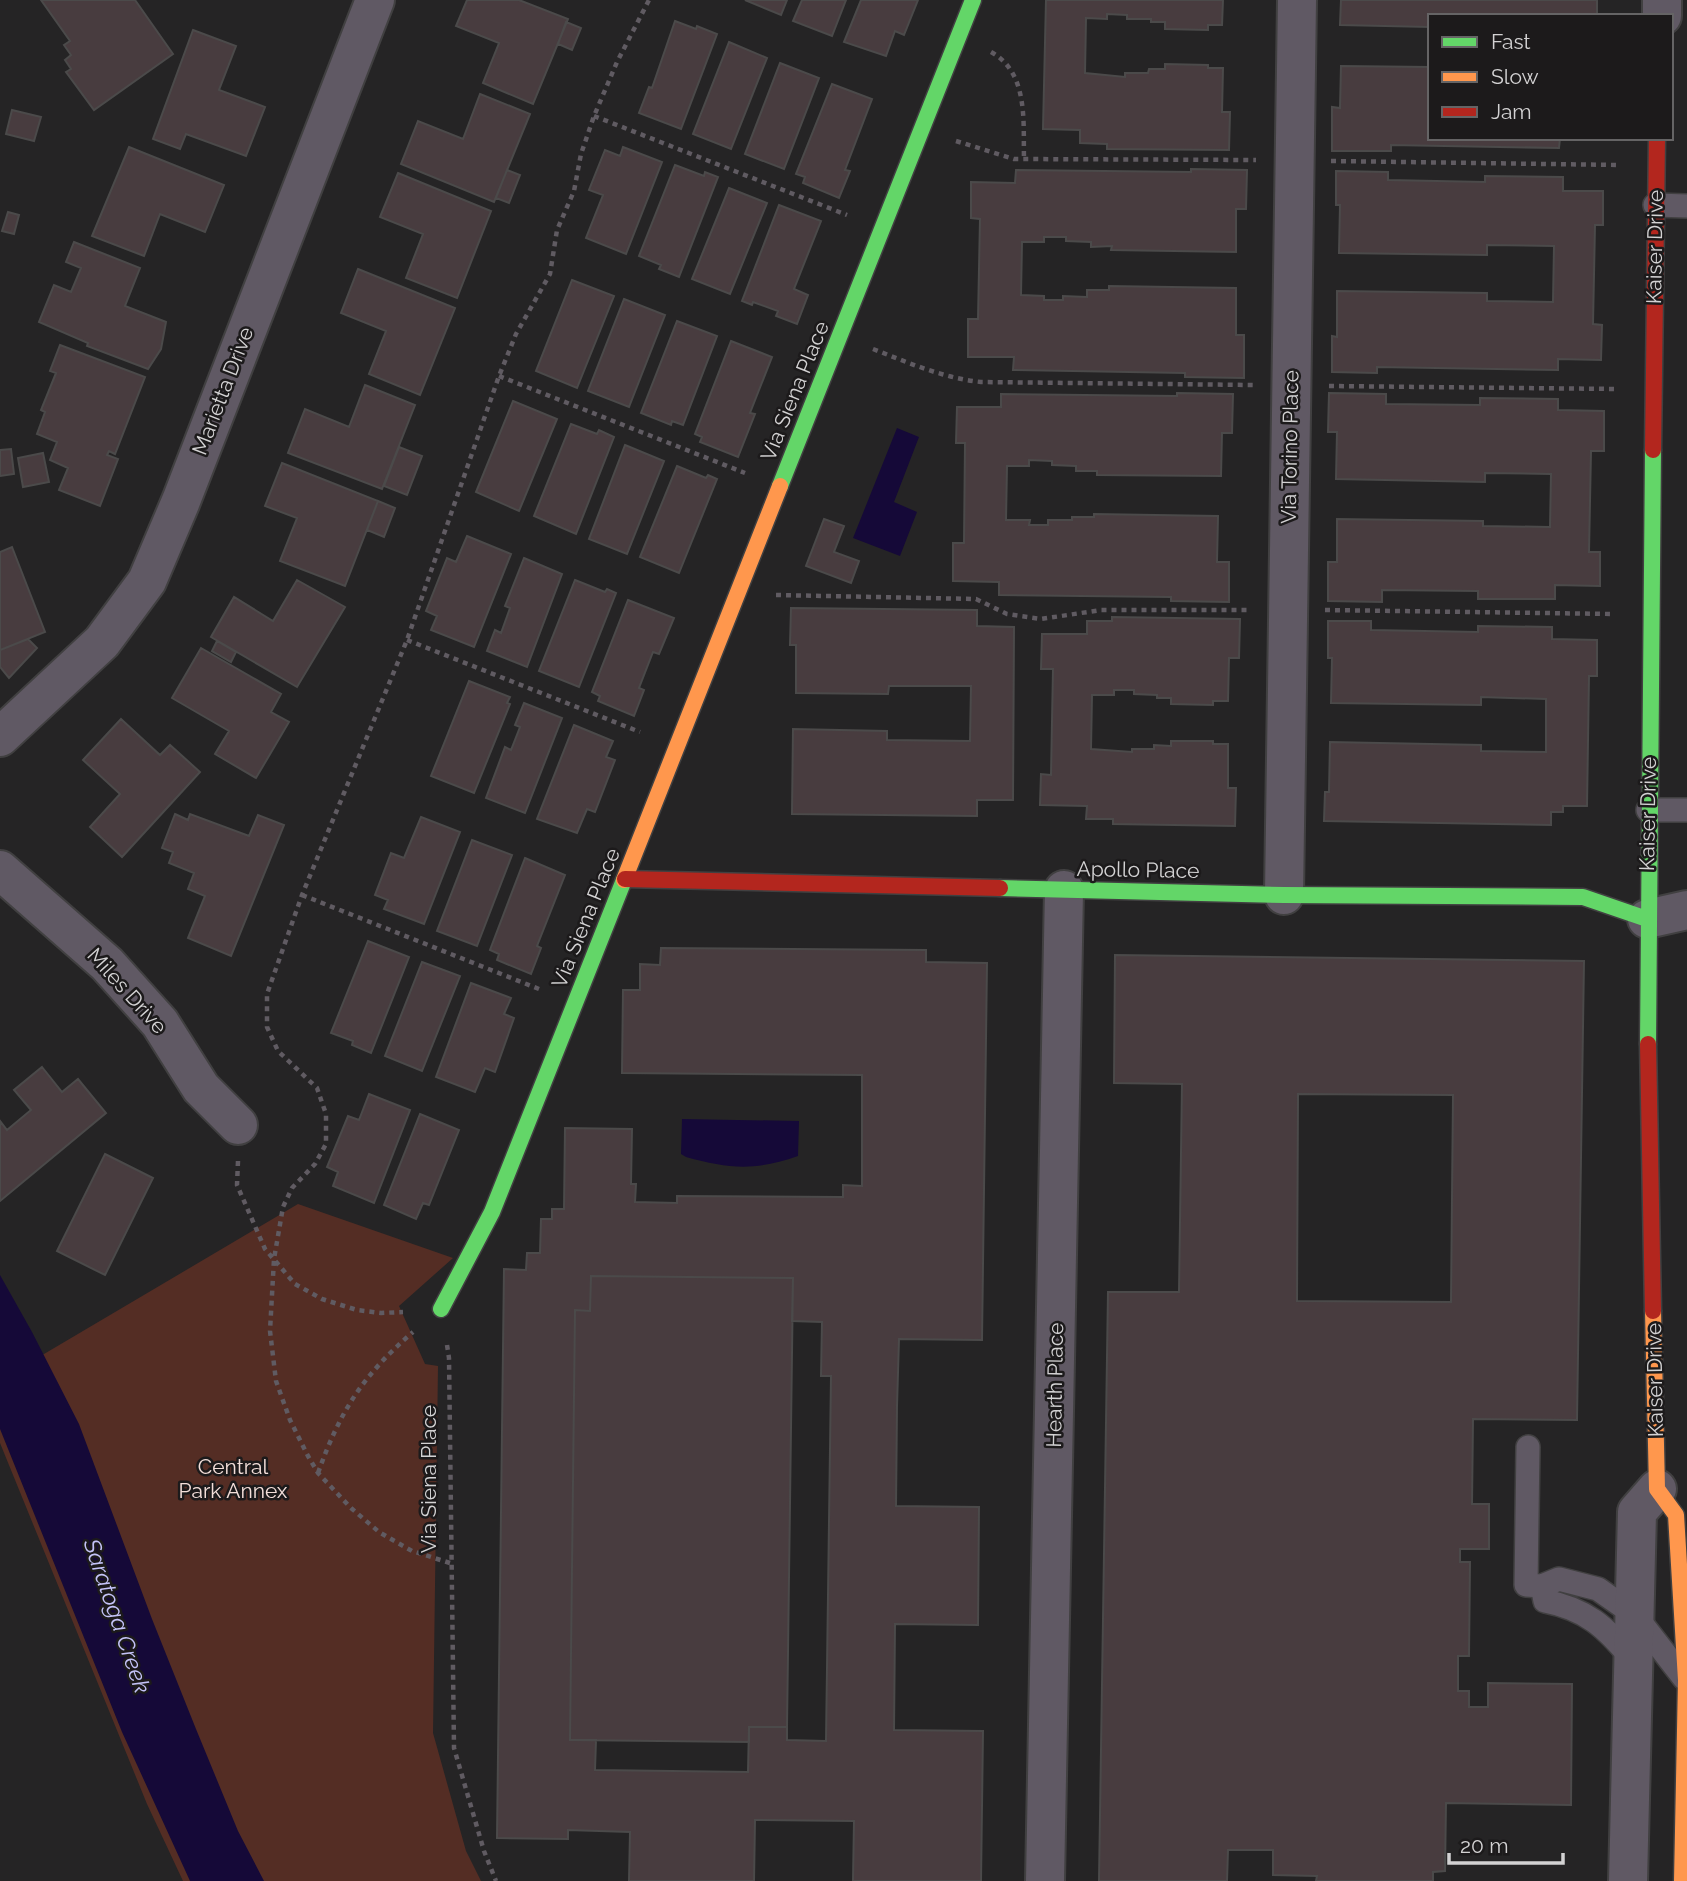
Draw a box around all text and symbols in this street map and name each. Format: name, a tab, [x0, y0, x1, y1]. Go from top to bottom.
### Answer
legend	[1428, 14, 1673, 140]
text: Fast	[1491, 29, 1531, 54]
text: Slow	[1491, 64, 1539, 89]
text: Jam	[1491, 99, 1532, 124]
street label: Kaiser Drive	[1641, 190, 1668, 304]
street label: Via Siena Place	[755, 317, 834, 464]
street label: Marietta Drive	[187, 323, 258, 458]
street label: Via Torino Place	[1276, 370, 1303, 524]
street label: Kaiser Drive	[1634, 757, 1661, 871]
street label: Via Siena Place	[546, 844, 625, 991]
street label: Apollo Place	[1076, 856, 1200, 883]
street label: Miles Drive	[82, 943, 172, 1039]
street label: Hearth Place	[1041, 1322, 1068, 1448]
street label: Kaiser Drive	[1641, 1323, 1668, 1437]
street label: Via Siena Place	[416, 1405, 441, 1553]
park label: Central Park Annex	[179, 1454, 288, 1503]
water label: Saratoga Creek	[78, 1534, 157, 1697]
scale bar	[1449, 1822, 1563, 1866]
text: 20 m	[1460, 1833, 1508, 1858]

